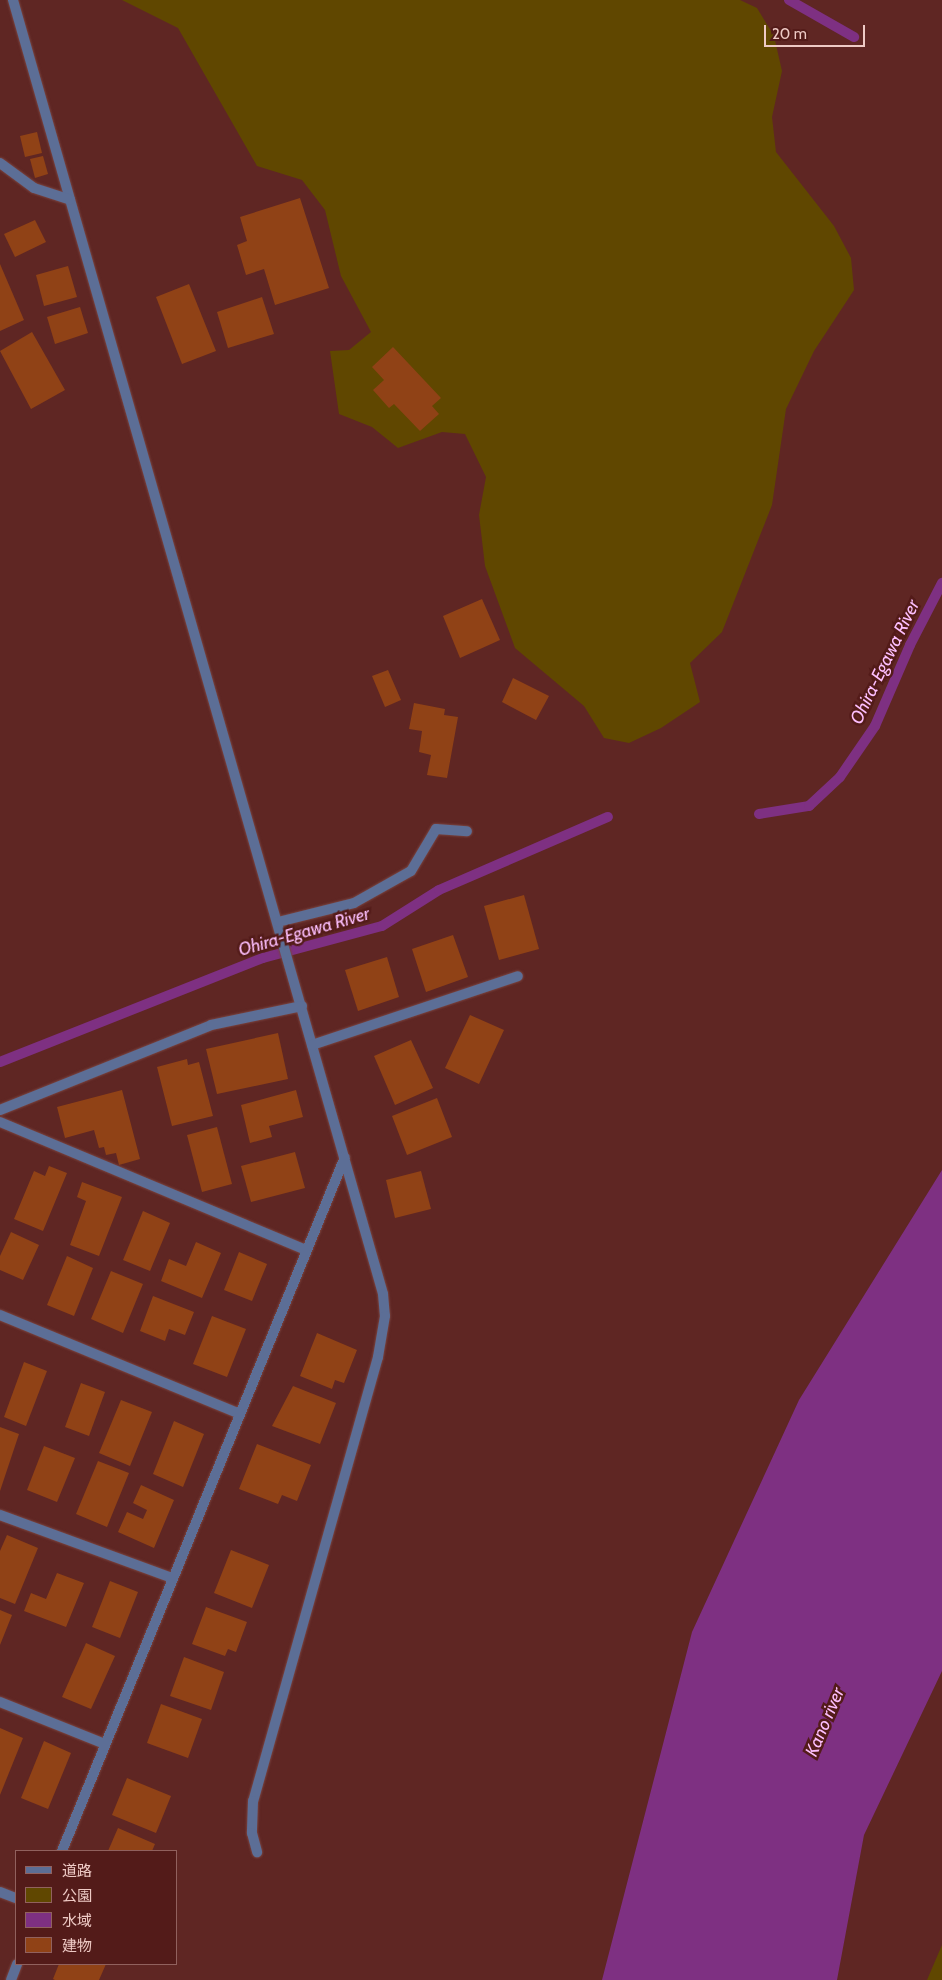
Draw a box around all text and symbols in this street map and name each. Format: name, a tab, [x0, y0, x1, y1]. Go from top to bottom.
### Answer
scale bar	[767, 15, 868, 47]
text: 20 m	[772, 25, 807, 43]
water label: Ohira-Egawa River	[846, 596, 924, 728]
water label: Ohira-Egawa River	[236, 903, 372, 961]
water label: Kano river	[801, 1684, 849, 1760]
legend	[15, 1850, 178, 1965]
text: 道路	[62, 1862, 92, 1880]
text: 公園	[62, 1887, 92, 1905]
text: 水域	[62, 1912, 92, 1930]
text: 建物	[62, 1937, 92, 1955]

